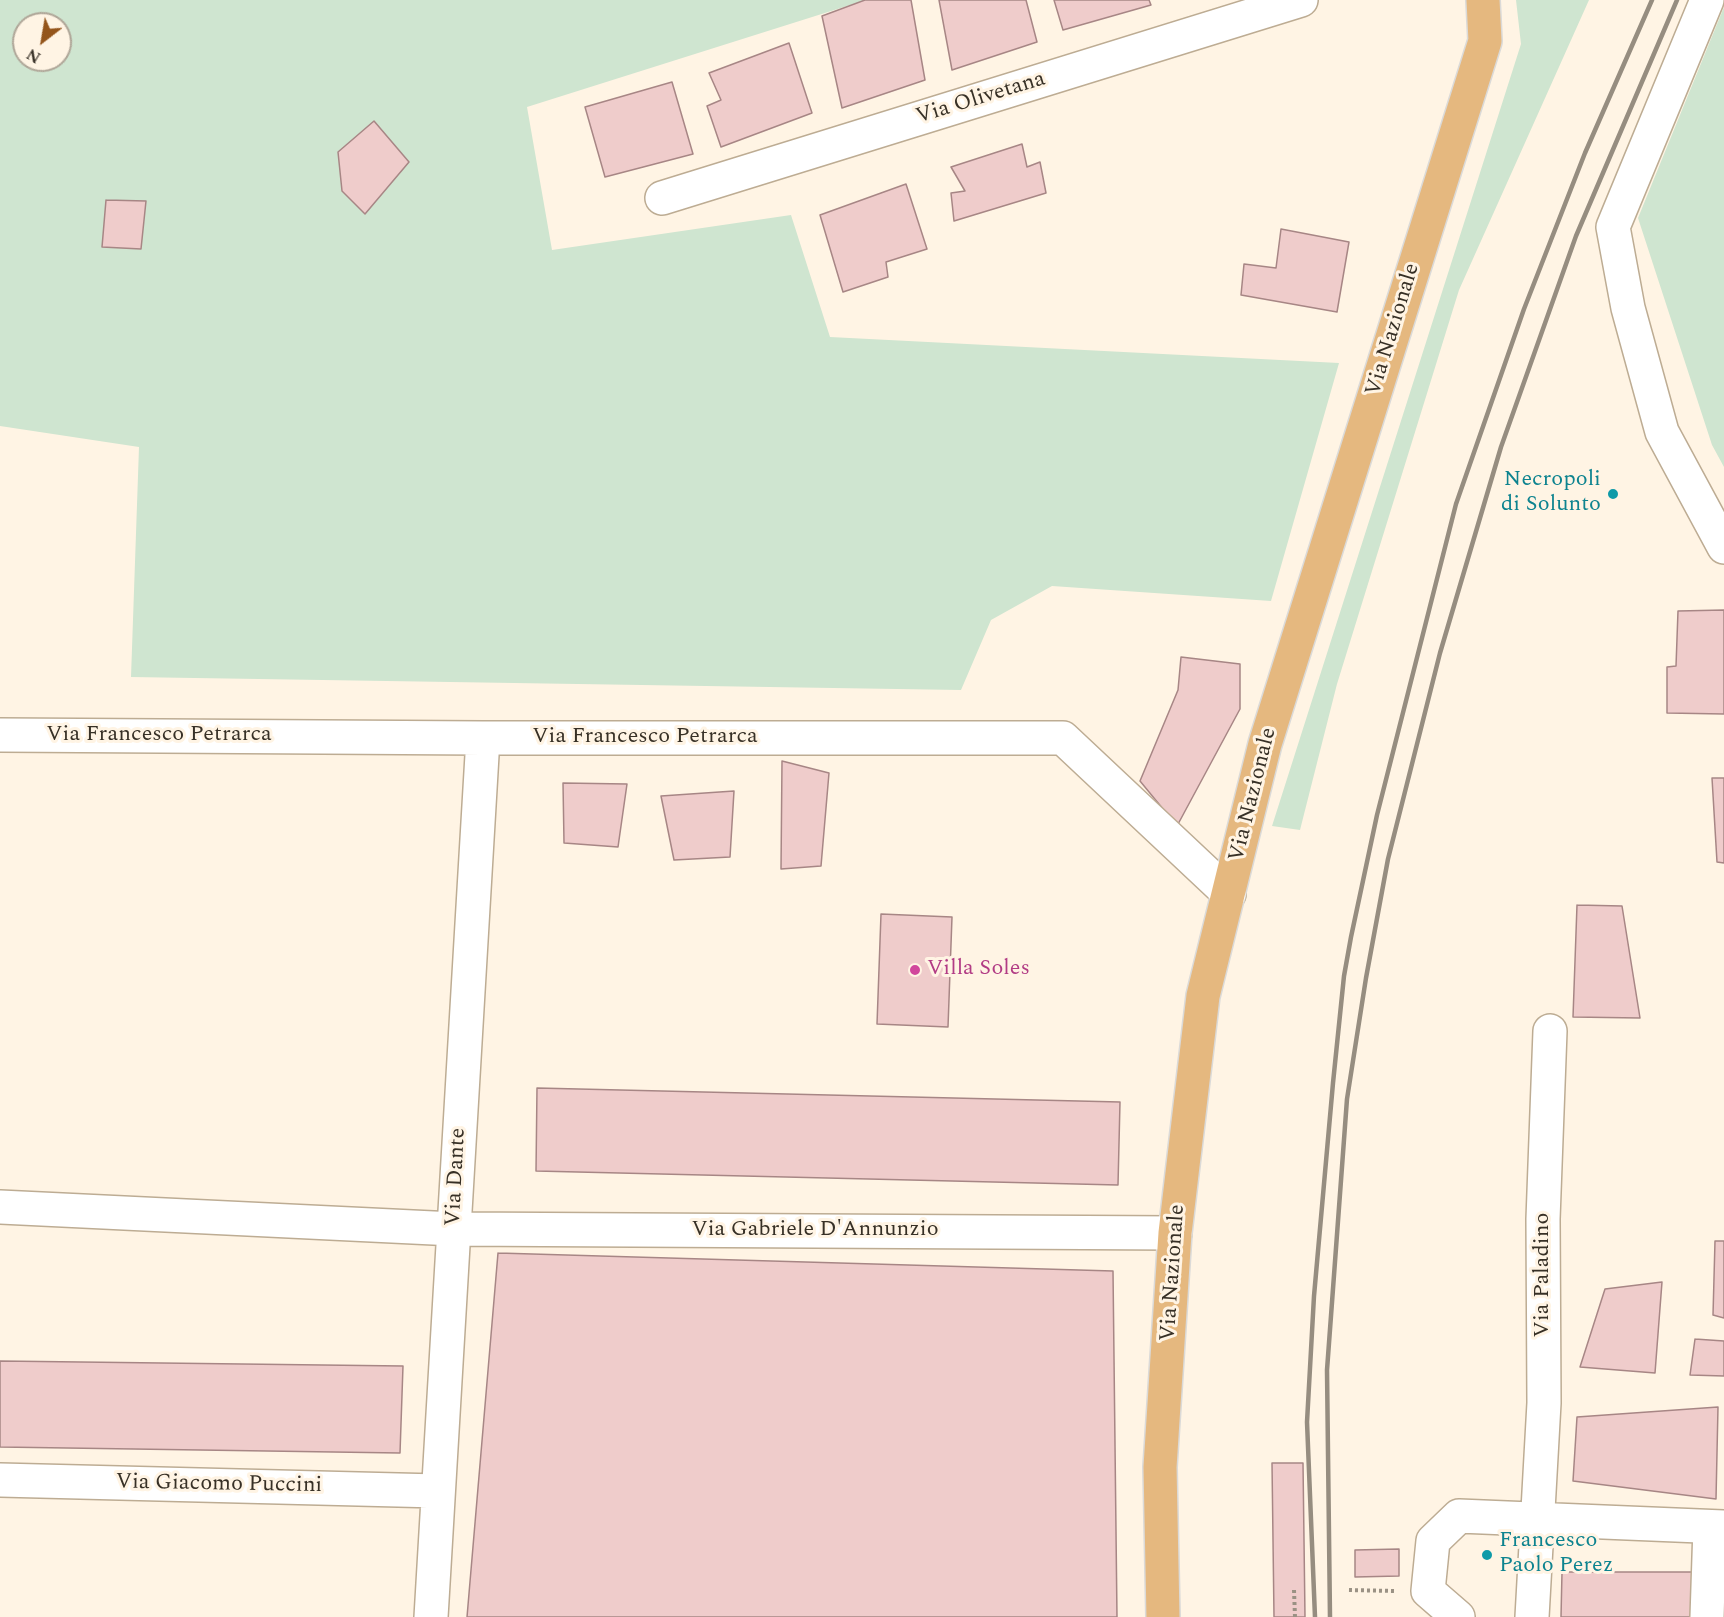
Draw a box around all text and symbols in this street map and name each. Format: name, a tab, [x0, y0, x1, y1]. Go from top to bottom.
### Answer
north arrow	[12, 12, 72, 72]
text: N	[22, 42, 46, 69]
street label: Via Olivetana	[913, 67, 1049, 131]
street label: Via Nazionale	[1361, 261, 1427, 399]
place label: Necropoli di Solunto	[1501, 468, 1601, 520]
marker: Necropoli di Solunto	[1606, 487, 1620, 501]
street label: Via Francesco Petrarca	[46, 723, 272, 749]
street label: Via Francesco Petrarca	[532, 725, 758, 751]
street label: Via Nazionale	[1225, 725, 1283, 865]
place label: Villa Soles	[927, 957, 1030, 983]
marker: Villa Soles	[908, 963, 922, 977]
street label: Via Dante	[441, 1127, 473, 1227]
street label: Via Nazionale	[1156, 1204, 1192, 1342]
street label: Via Paladino	[1531, 1213, 1557, 1337]
street label: Via Gabriele D'Annunzio	[691, 1218, 939, 1244]
street label: Via Giacomo Puccini	[115, 1470, 323, 1500]
place label: Francesco Paolo Perez	[1499, 1529, 1613, 1580]
marker: Francesco Paolo Perez	[1480, 1548, 1494, 1562]

